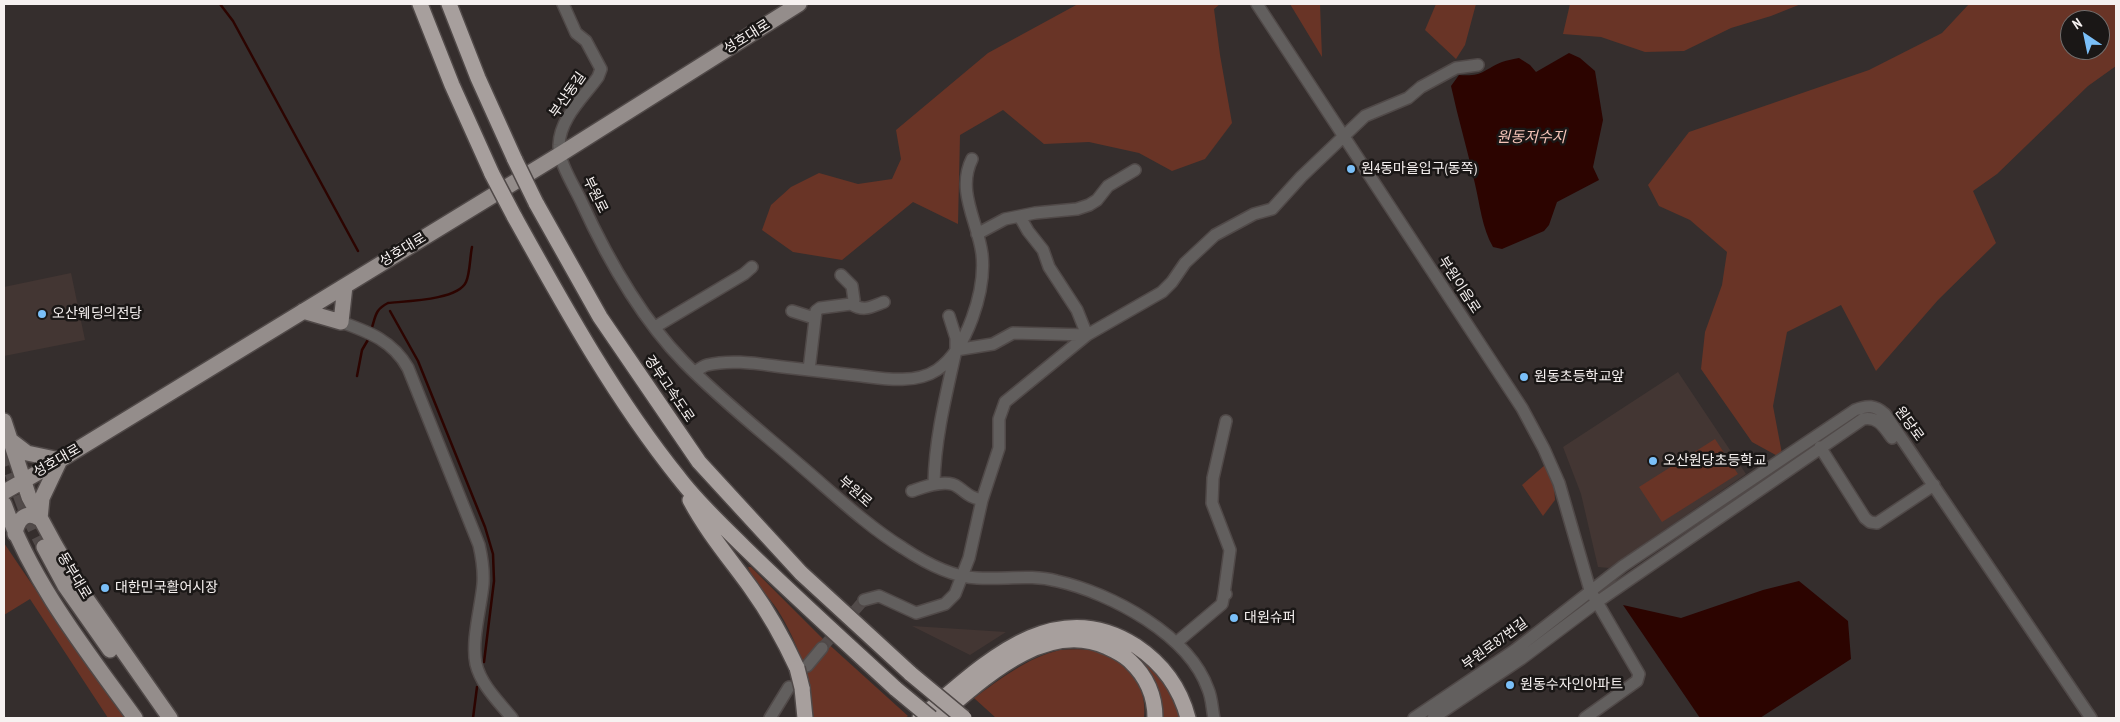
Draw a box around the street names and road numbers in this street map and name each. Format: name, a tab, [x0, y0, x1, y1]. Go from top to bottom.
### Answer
street label: 성호대로	[721, 16, 773, 58]
street label: 부산동길	[546, 69, 590, 121]
street label: 부원로	[579, 174, 611, 216]
street label: 성호대로	[377, 230, 429, 270]
street label: 부원이음로	[1434, 253, 1484, 317]
street label: 경부고속도로	[640, 352, 698, 426]
street label: 원당로	[1891, 403, 1927, 445]
street label: 성호대로	[30, 441, 84, 481]
street label: 부원로	[835, 473, 875, 511]
street label: 동부대로	[54, 550, 94, 602]
street label: 부원로87번길	[1459, 615, 1531, 673]

